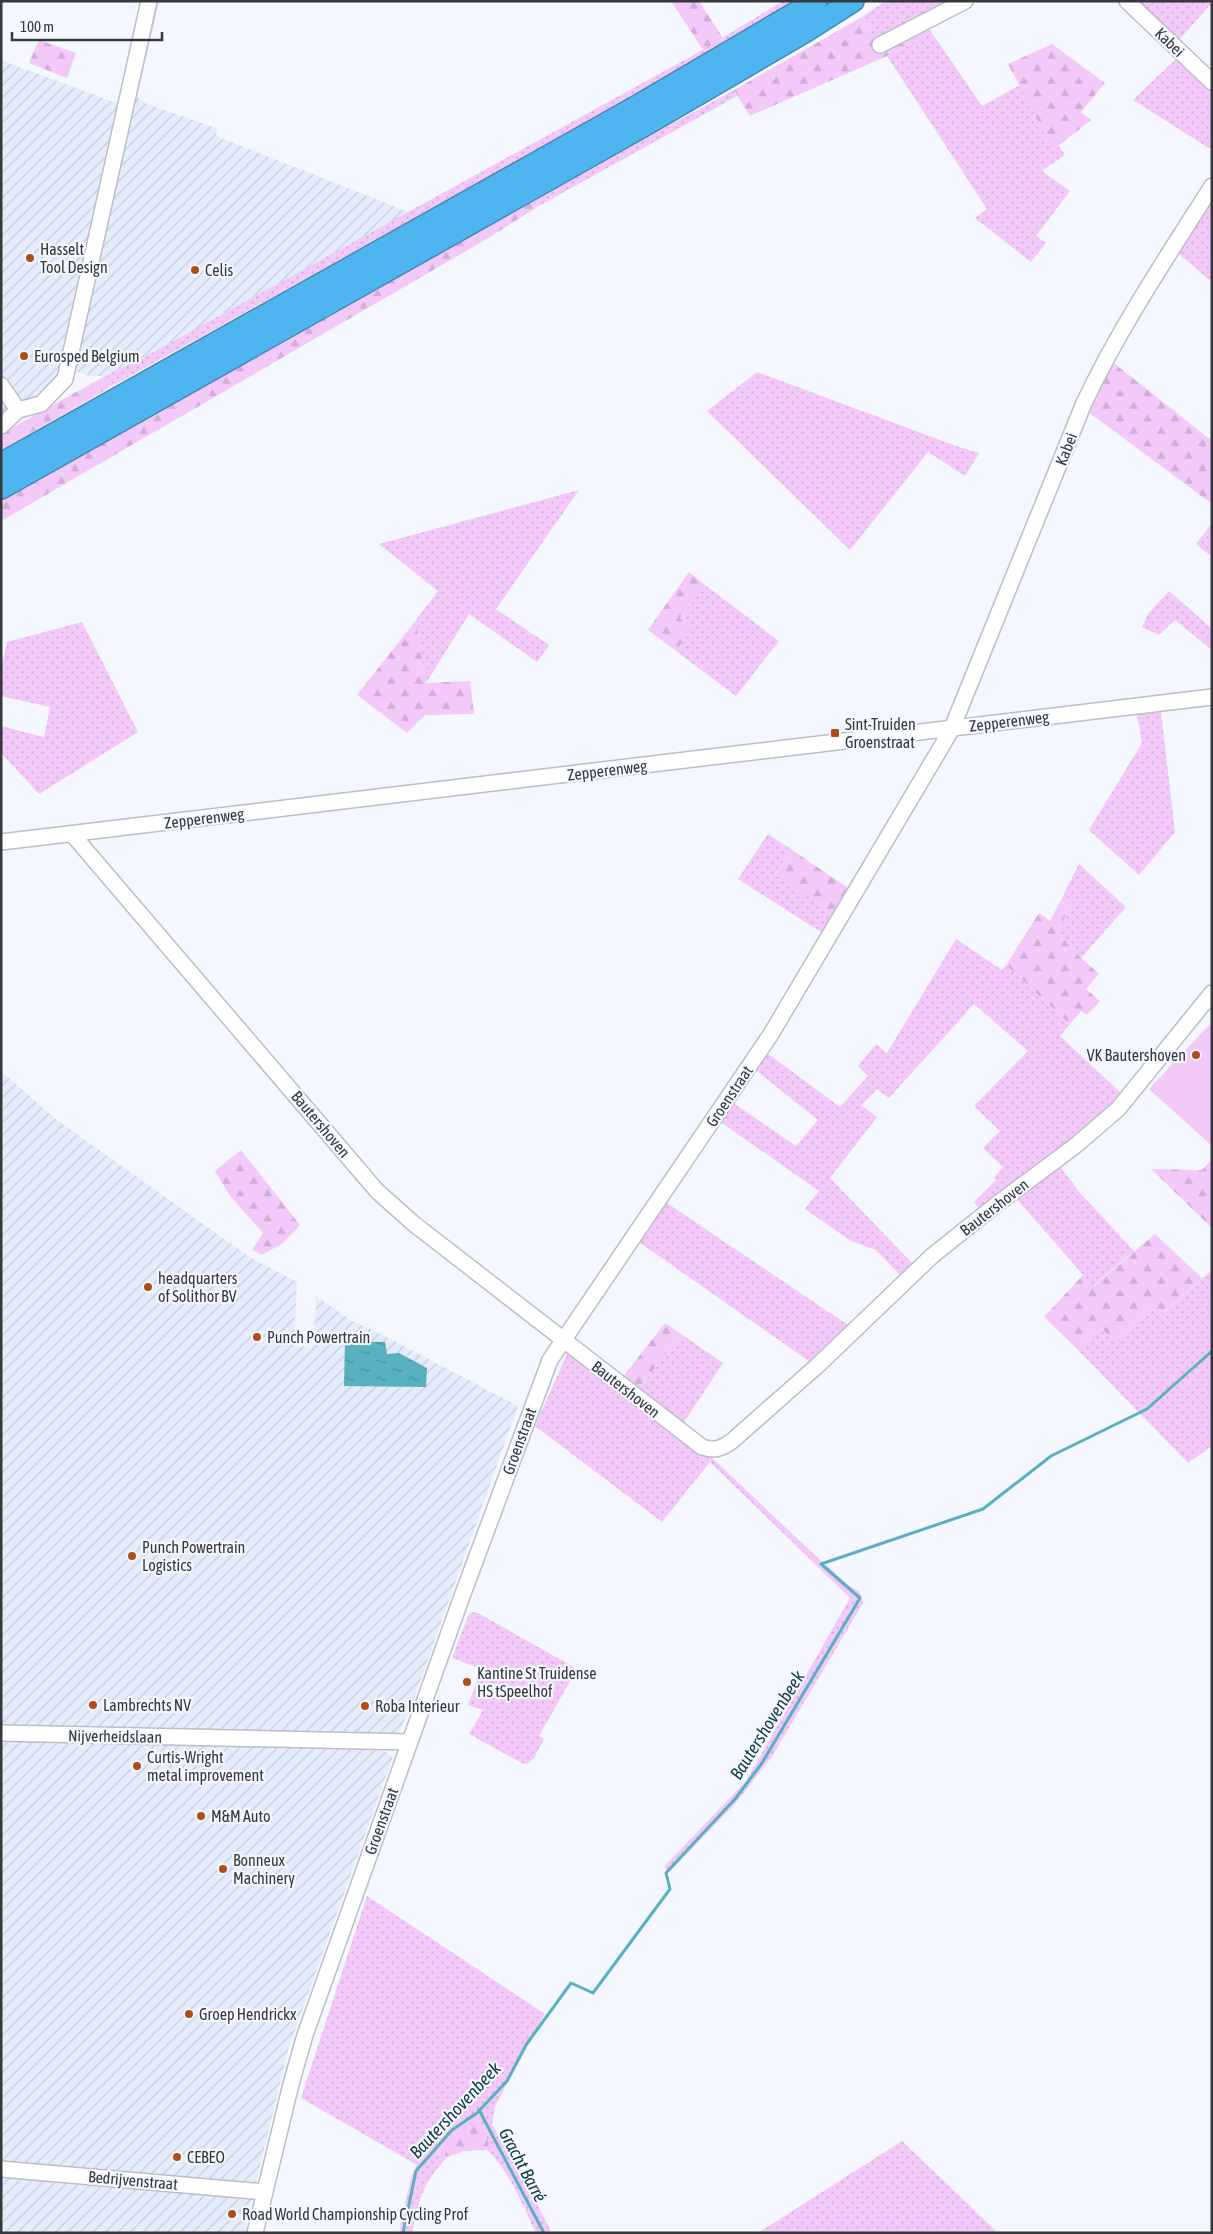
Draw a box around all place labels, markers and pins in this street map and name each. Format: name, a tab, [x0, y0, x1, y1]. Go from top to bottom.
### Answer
place label: Hasselt Tool Design	[40, 240, 108, 277]
marker: Hasselt Tool Design	[24, 252, 36, 264]
place label: Celis	[205, 261, 233, 279]
marker: Celis	[189, 264, 201, 276]
place label: Eurosped Belgium	[34, 347, 140, 366]
marker: Eurosped Belgium	[18, 350, 30, 362]
place label: Sint-Truiden Groenstraat	[845, 715, 916, 751]
marker: Sint-Truiden Groenstraat	[829, 727, 841, 739]
place label: VK Bautershoven	[1087, 1046, 1186, 1064]
marker: VK Bautershoven	[1190, 1049, 1202, 1061]
place label: headquarters of Solithor BV	[158, 1269, 238, 1305]
marker: headquarters of Solithor BV	[142, 1281, 154, 1293]
place label: Punch Powertrain	[267, 1328, 370, 1346]
marker: Punch Powertrain	[251, 1331, 263, 1343]
place label: Punch Powertrain Logistics	[142, 1538, 245, 1575]
marker: Punch Powertrain Logistics	[126, 1550, 138, 1562]
place label: Kantine St Truidense HS tSpeelhof	[477, 1664, 596, 1701]
marker: Kantine St Truidense HS tSpeelhof	[461, 1676, 473, 1688]
place label: Lambrechts NV	[103, 1696, 191, 1714]
place label: Roba Interieur	[375, 1697, 460, 1715]
marker: Lambrechts NV	[87, 1699, 99, 1711]
marker: Roba Interieur	[359, 1700, 371, 1712]
place label: Curtis-Wright metal improvement	[147, 1748, 264, 1785]
marker: Curtis-Wright metal improvement	[131, 1760, 143, 1772]
place label: M&M Auto	[211, 1807, 271, 1825]
marker: M&M Auto	[195, 1810, 207, 1822]
place label: Bonneux Machinery	[233, 1851, 295, 1888]
marker: Bonneux Machinery	[217, 1863, 229, 1875]
place label: Groep Hendrickx	[199, 2005, 297, 2024]
marker: Groep Hendrickx	[183, 2008, 195, 2020]
place label: CEBEO	[187, 2148, 225, 2166]
marker: CEBEO	[171, 2151, 183, 2163]
place label: Road World Championship Cycling Prof	[242, 2205, 469, 2224]
marker: Road World Championship Cycling Prof	[226, 2208, 238, 2220]

